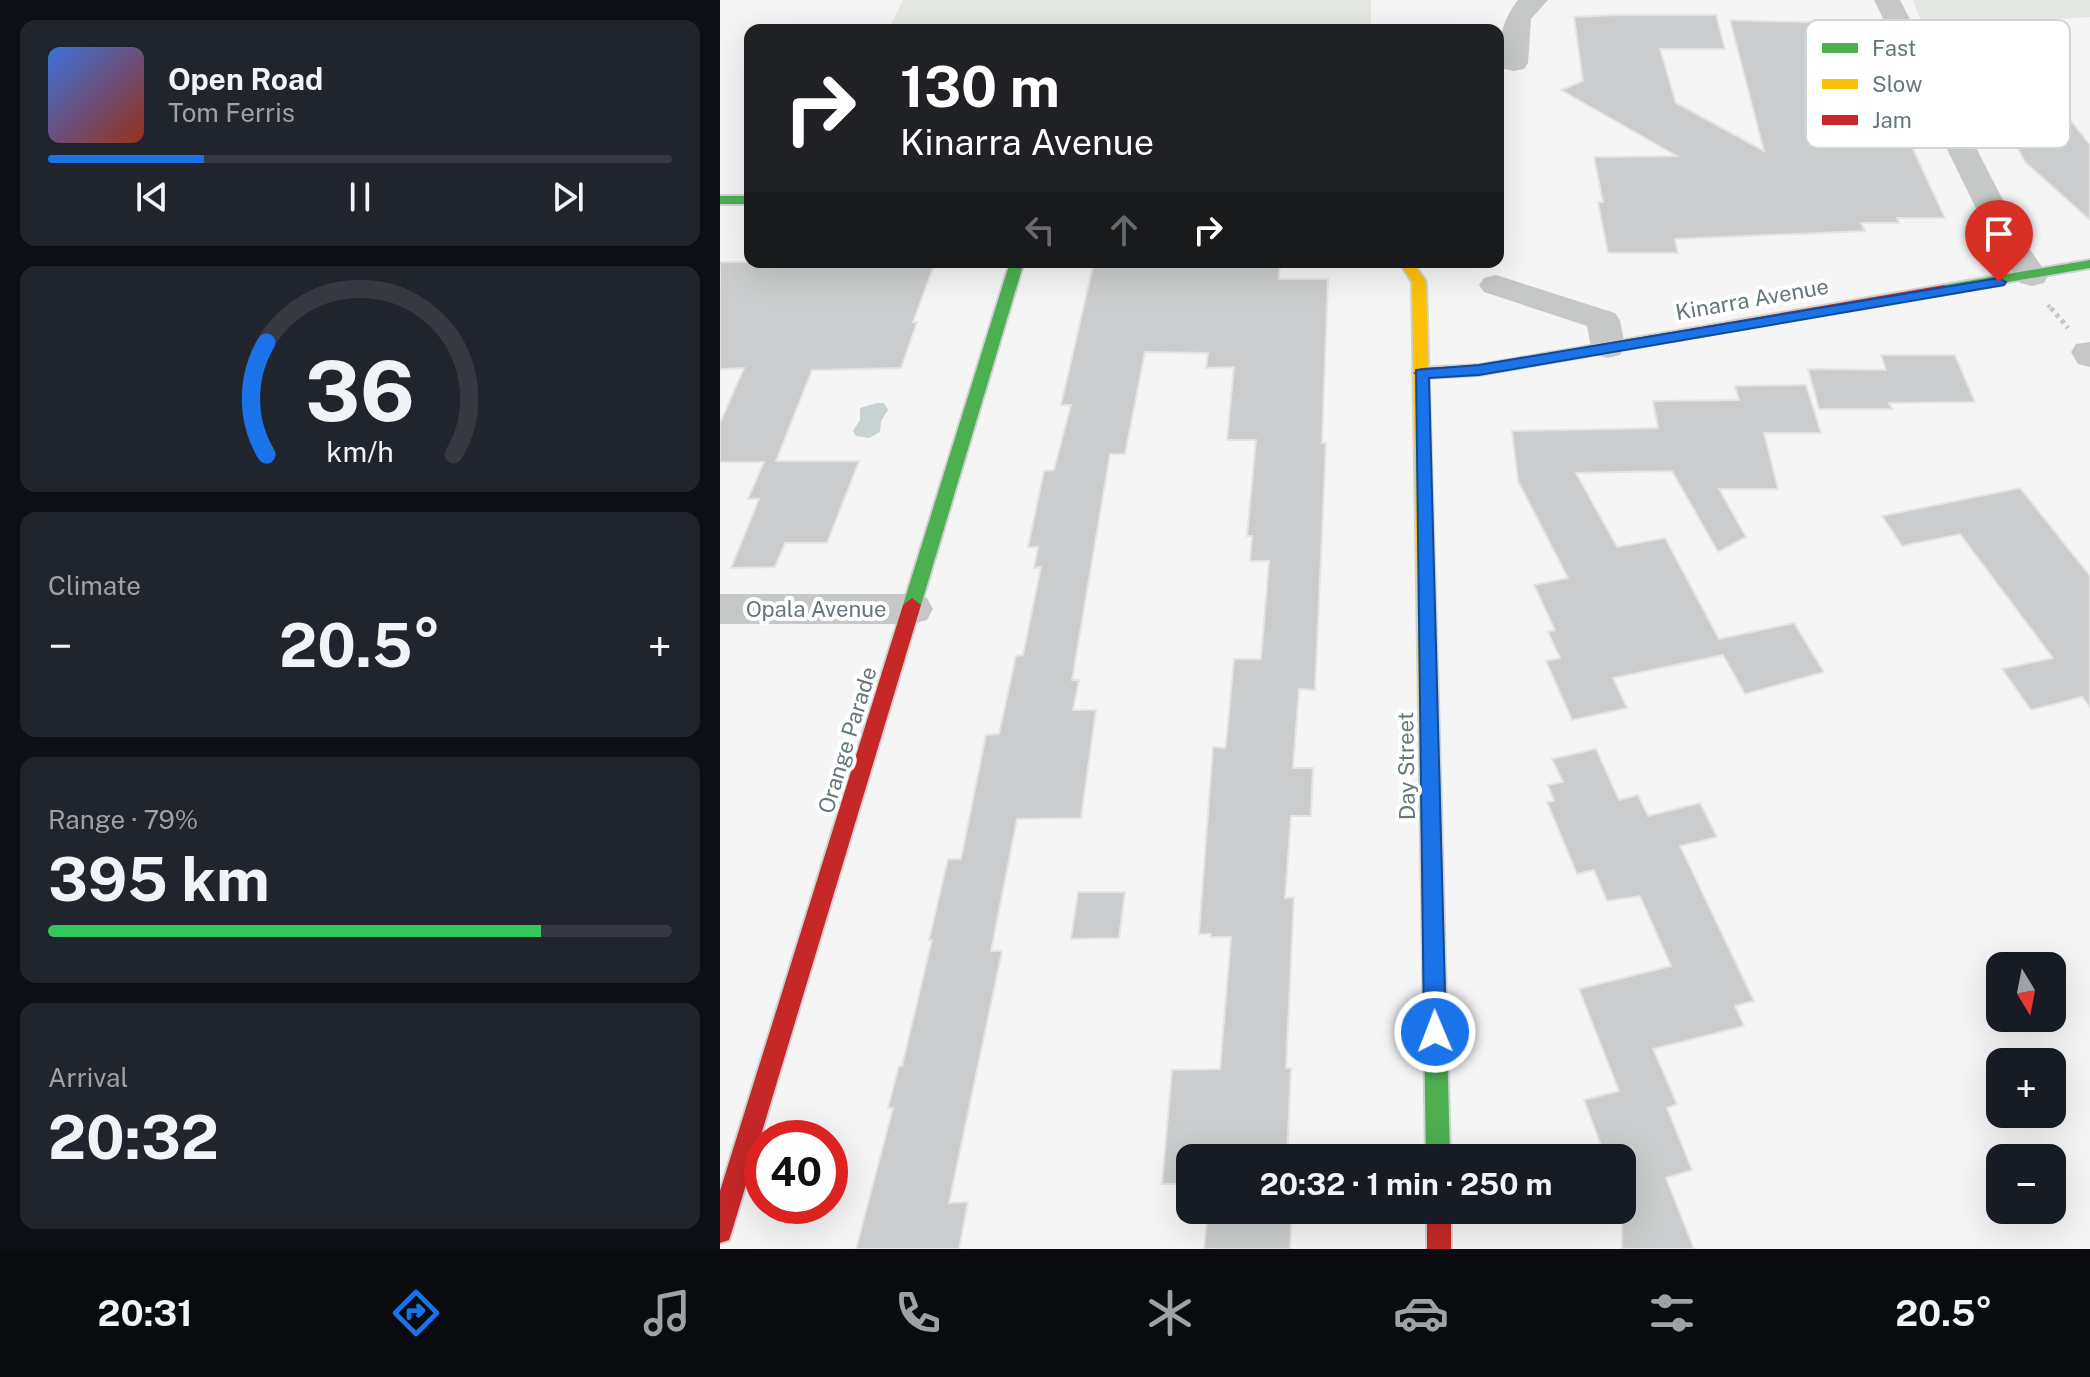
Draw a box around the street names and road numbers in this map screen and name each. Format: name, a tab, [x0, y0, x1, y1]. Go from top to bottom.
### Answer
street label: Kinarra Avenue	[1673, 273, 1831, 325]
street label: Opala Avenue	[746, 596, 886, 622]
street label: Orange Parade	[812, 664, 882, 816]
street label: Day Street	[1392, 712, 1420, 820]

